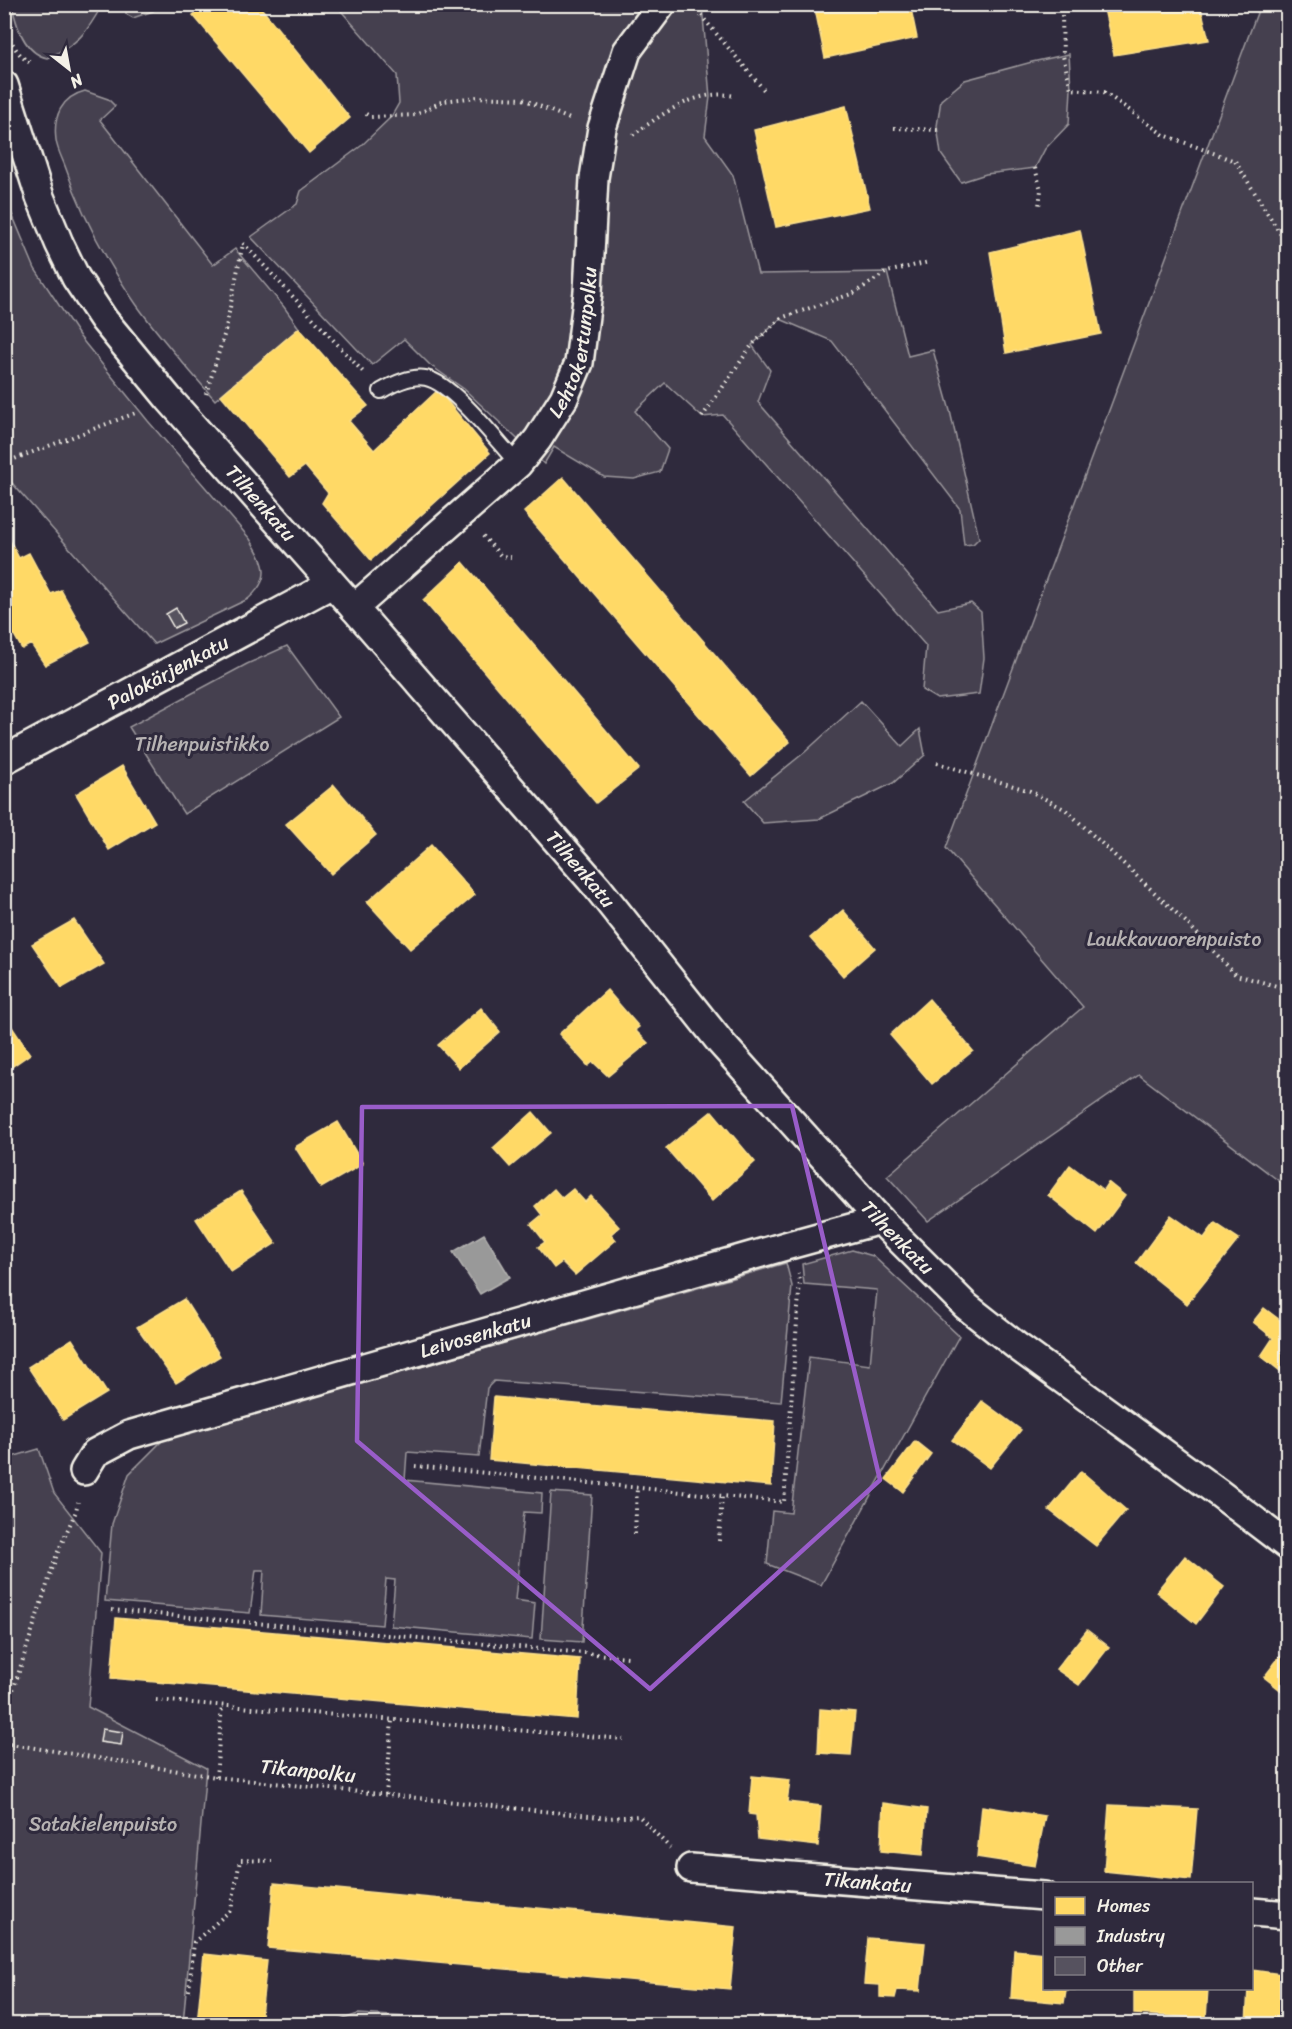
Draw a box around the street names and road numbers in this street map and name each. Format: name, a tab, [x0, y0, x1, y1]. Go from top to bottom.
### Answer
street label: Lehtokertunpolku	[538, 266, 607, 425]
street label: Tilhenkatu	[217, 456, 306, 550]
street label: Palokärjenkatu	[101, 625, 235, 719]
street label: Tilhenkatu	[537, 822, 625, 916]
street label: Tilhenkatu	[852, 1192, 943, 1283]
street label: Leivosenkatu	[415, 1303, 536, 1368]
street label: Tikanpolku	[259, 1749, 358, 1793]
street label: Tikankatu	[822, 1861, 913, 1903]

